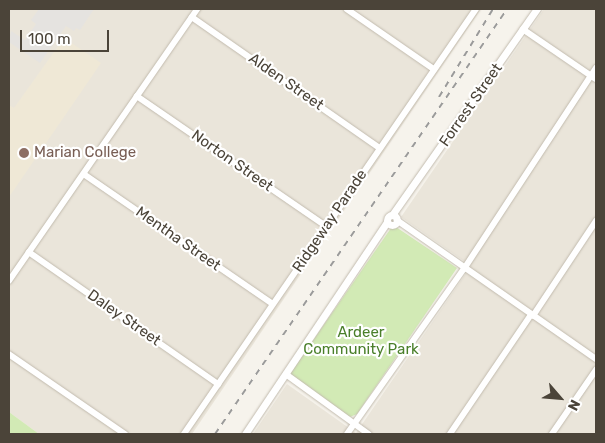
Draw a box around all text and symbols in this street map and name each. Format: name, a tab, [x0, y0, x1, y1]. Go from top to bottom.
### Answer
scale bar	[22, 20, 111, 52]
text: 100 m	[28, 30, 70, 48]
street label: Alden Street	[245, 50, 327, 114]
street label: Forrest Street	[436, 60, 506, 150]
street label: Norton Street	[188, 126, 276, 196]
place label: Marian College	[34, 144, 136, 162]
marker: Marian College	[18, 147, 30, 159]
street label: Ridgeway Parade	[289, 166, 371, 276]
street label: Mentha Street	[132, 203, 224, 275]
street label: Daley Street	[84, 286, 164, 350]
park label: Ardeer Community Park	[303, 323, 419, 358]
north arrow	[535, 373, 585, 423]
text: N	[564, 397, 584, 413]

